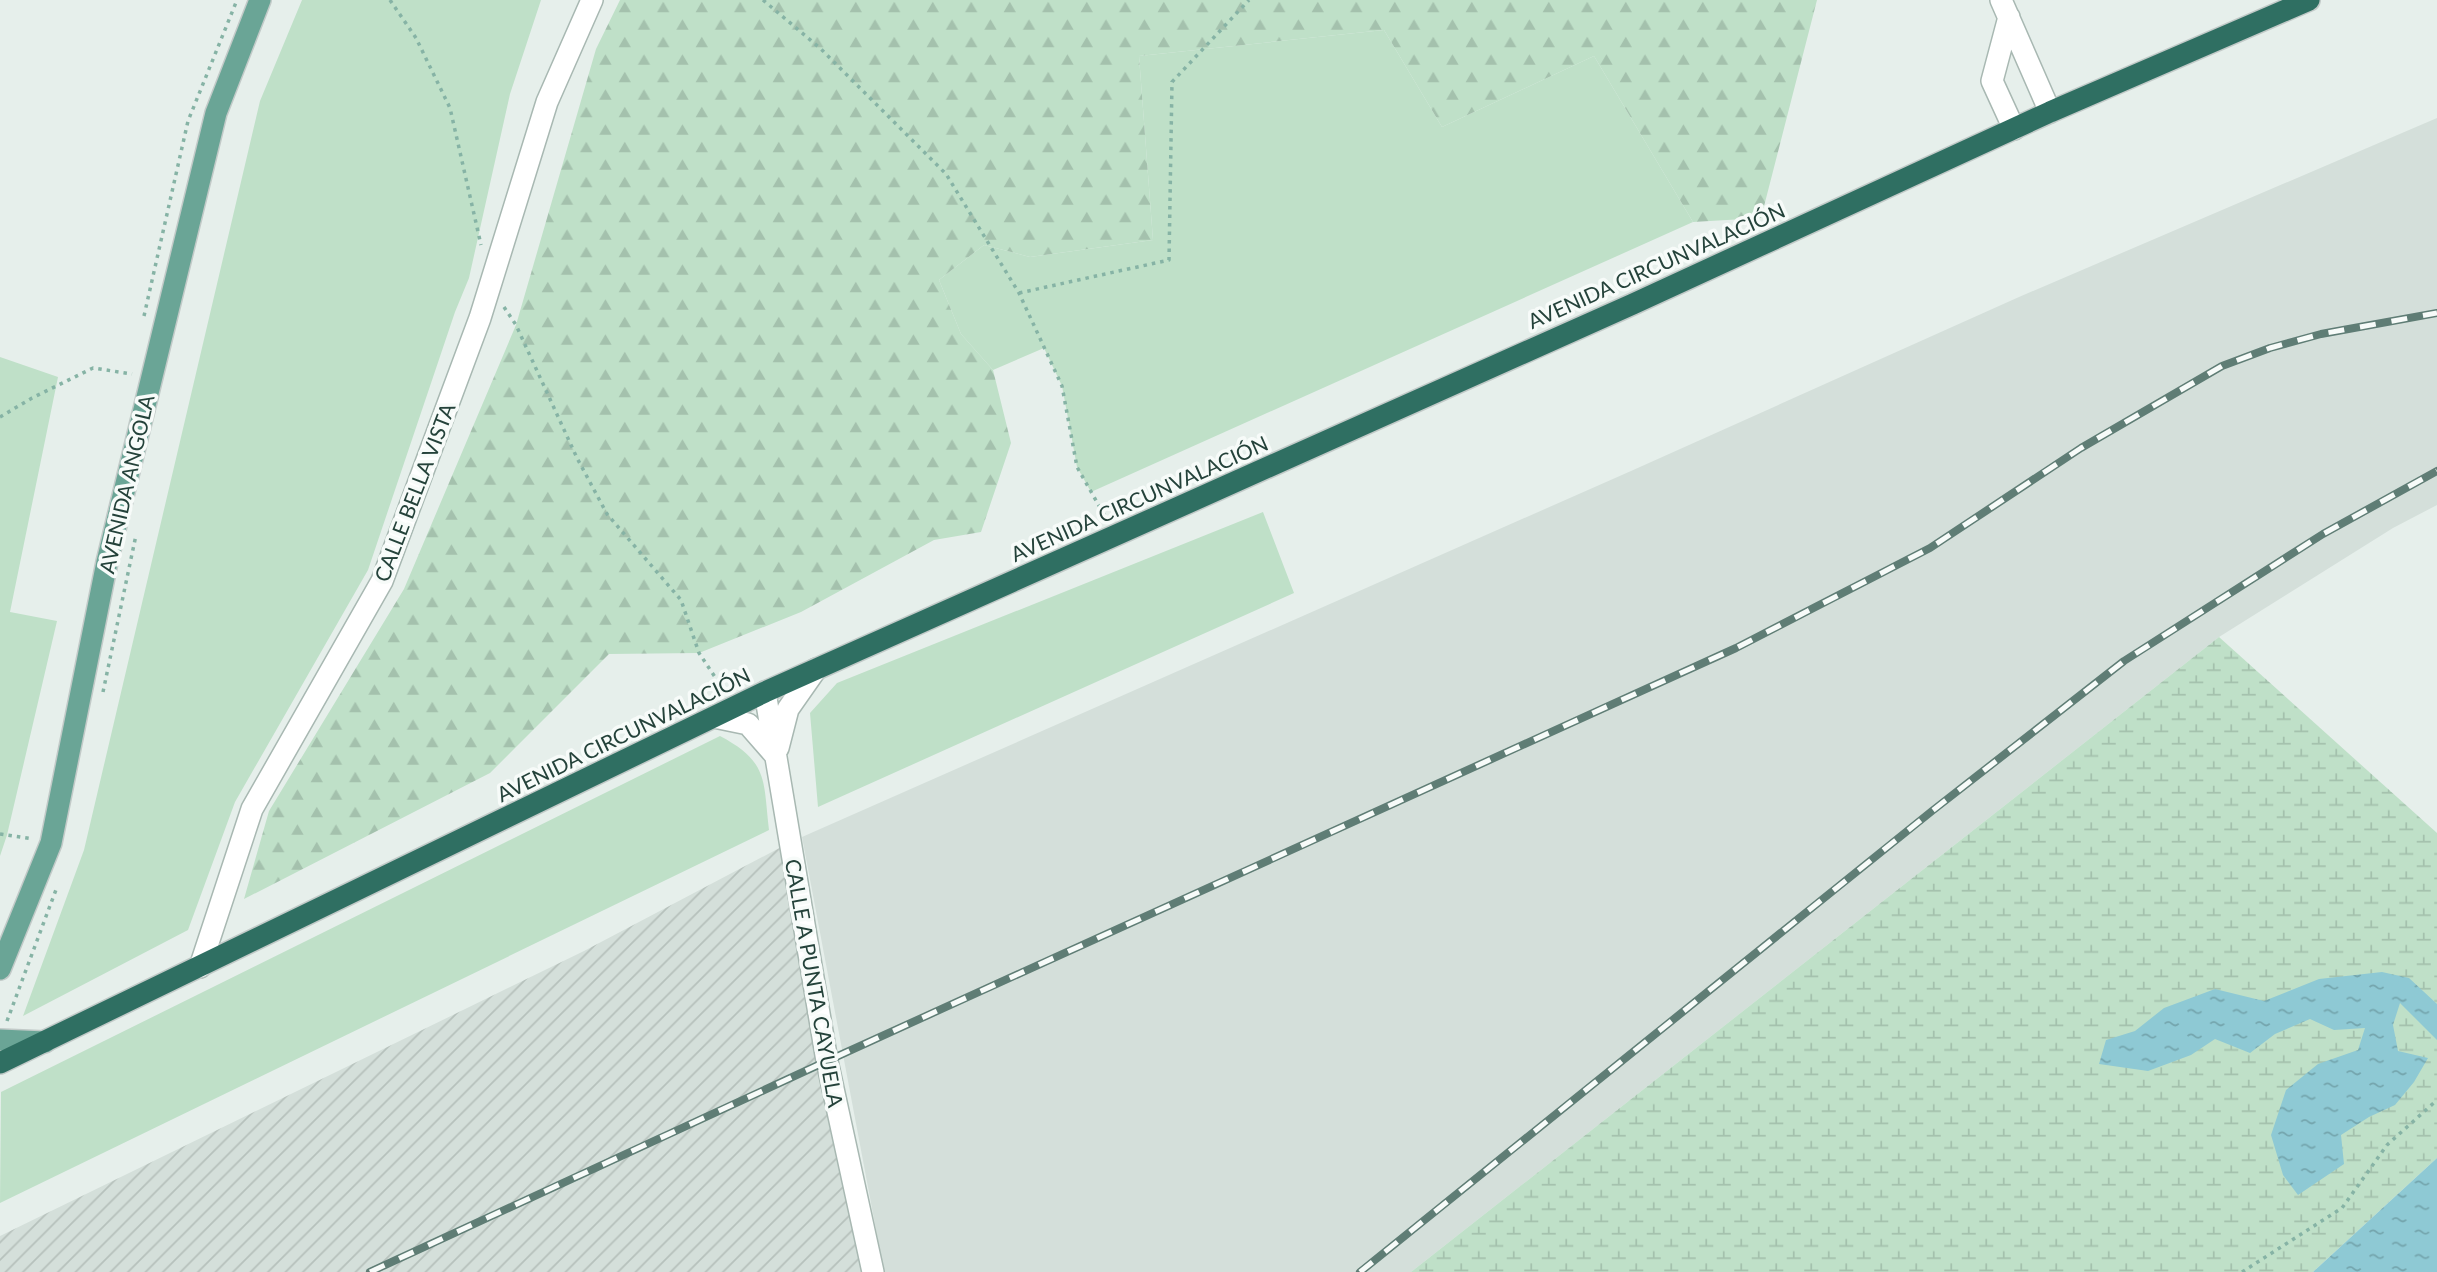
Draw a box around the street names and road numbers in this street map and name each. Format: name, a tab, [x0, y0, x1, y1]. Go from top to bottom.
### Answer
street label: AVENIDA CIRCUNVALACIÓN	[1524, 197, 1788, 333]
street label: AVENIDA ANGOLA	[93, 392, 159, 576]
street label: CALLE BELLA VISTA	[368, 398, 460, 585]
street label: AVENIDA CIRCUNVALACIÓN	[1007, 430, 1271, 566]
street label: AVENIDA CIRCUNVALACIÓN	[492, 662, 754, 806]
street label: CALLE A PUNTA CAYUELA	[781, 857, 849, 1110]

